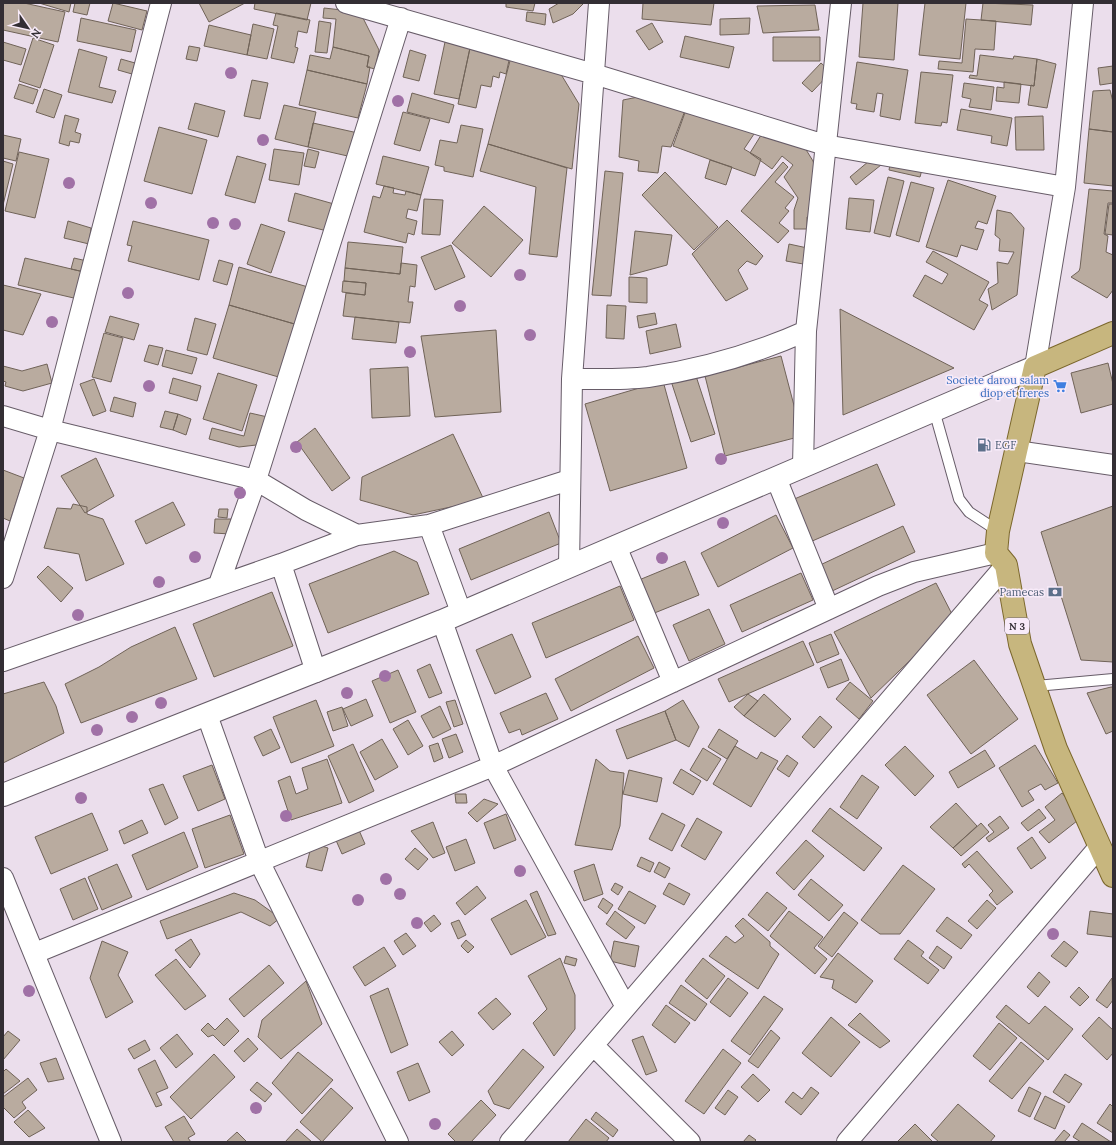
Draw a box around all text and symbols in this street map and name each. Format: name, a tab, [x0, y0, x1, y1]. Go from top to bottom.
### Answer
north arrow	[8, 8, 48, 48]
text: N	[28, 26, 44, 41]
place label: Societe darou salam diop et freres	[946, 373, 1049, 400]
supermarket icon: Societe darou salam diop et freres	[1052, 378, 1068, 394]
fuel station icon: EGF	[976, 437, 992, 453]
place label: EGF	[995, 438, 1016, 452]
bank icon: Pamecas	[1047, 584, 1063, 600]
place label: Pamecas	[999, 585, 1044, 599]
road number: N 3	[1005, 618, 1029, 634]

